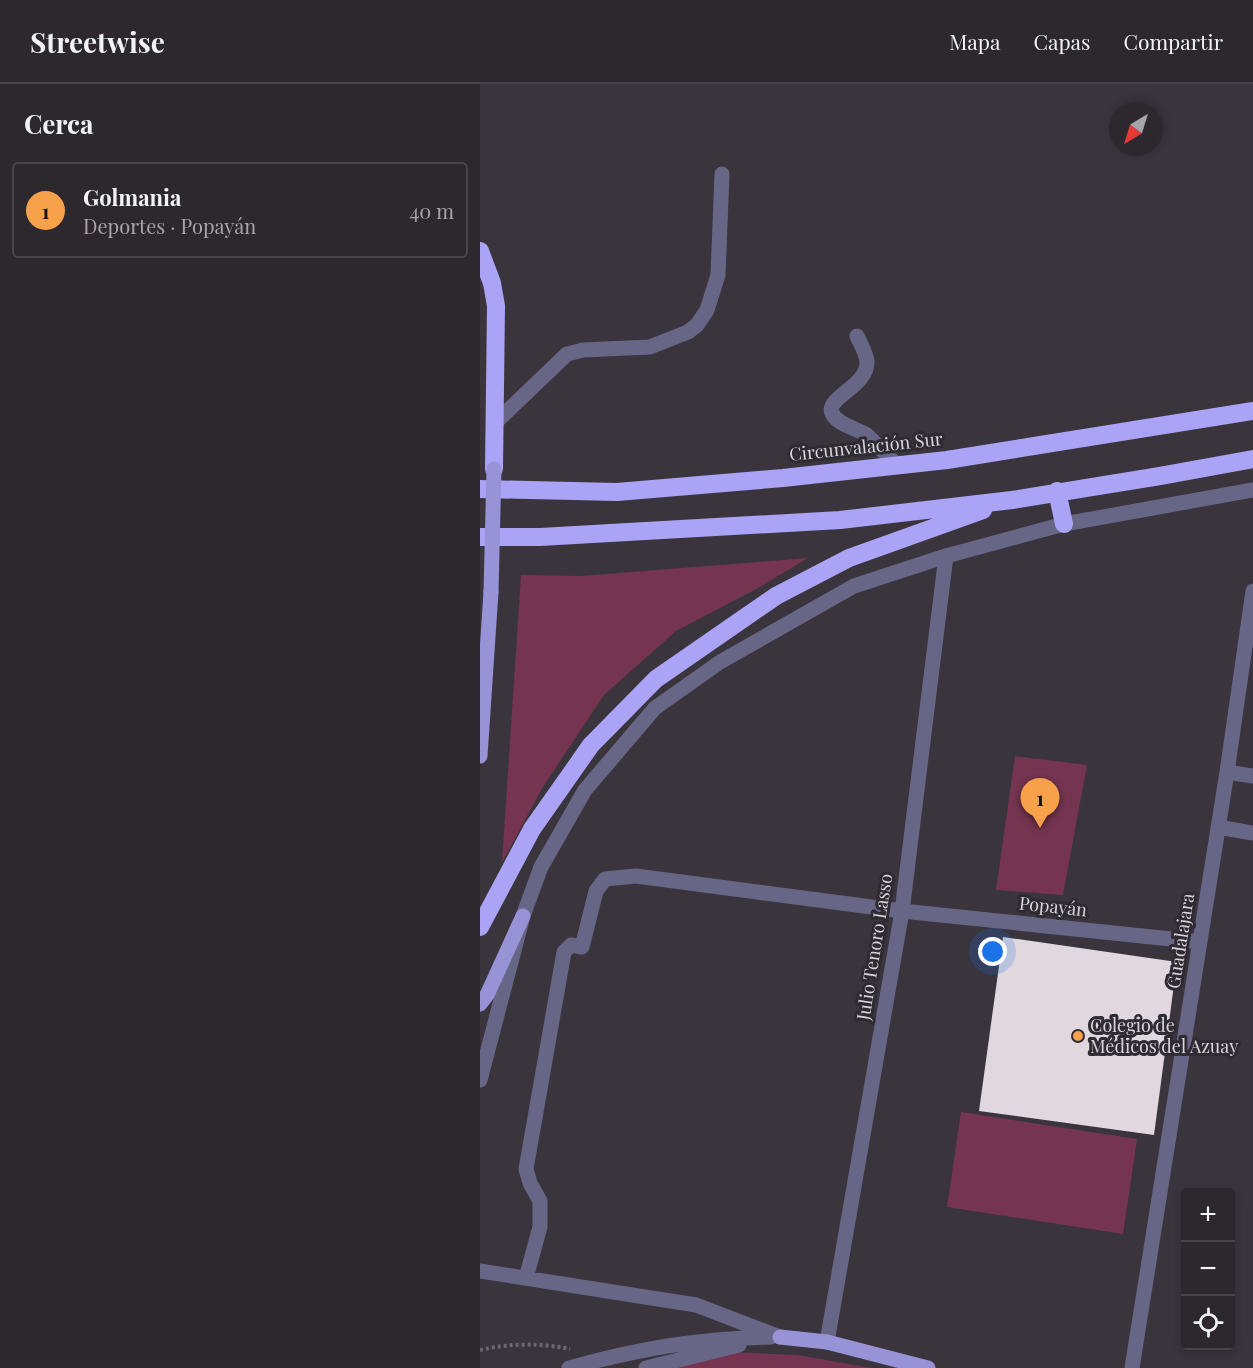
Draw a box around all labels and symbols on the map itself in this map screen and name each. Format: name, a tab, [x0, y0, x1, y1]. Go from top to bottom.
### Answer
north arrow	[1109, 102, 1163, 156]
street label: Circunvalación Sur	[788, 426, 944, 466]
pin: 1	[1020, 778, 1060, 828]
street label: Julio Tenoro Lasso	[850, 872, 897, 1023]
street label: Popayán	[1018, 891, 1089, 922]
street label: Guadalajara	[1161, 891, 1199, 990]
your location	[978, 937, 1007, 966]
place label: Colegio de Médicos del Azuay	[1090, 1013, 1238, 1058]
marker: Colegio de Médicos del Azuay	[1071, 1029, 1085, 1043]

